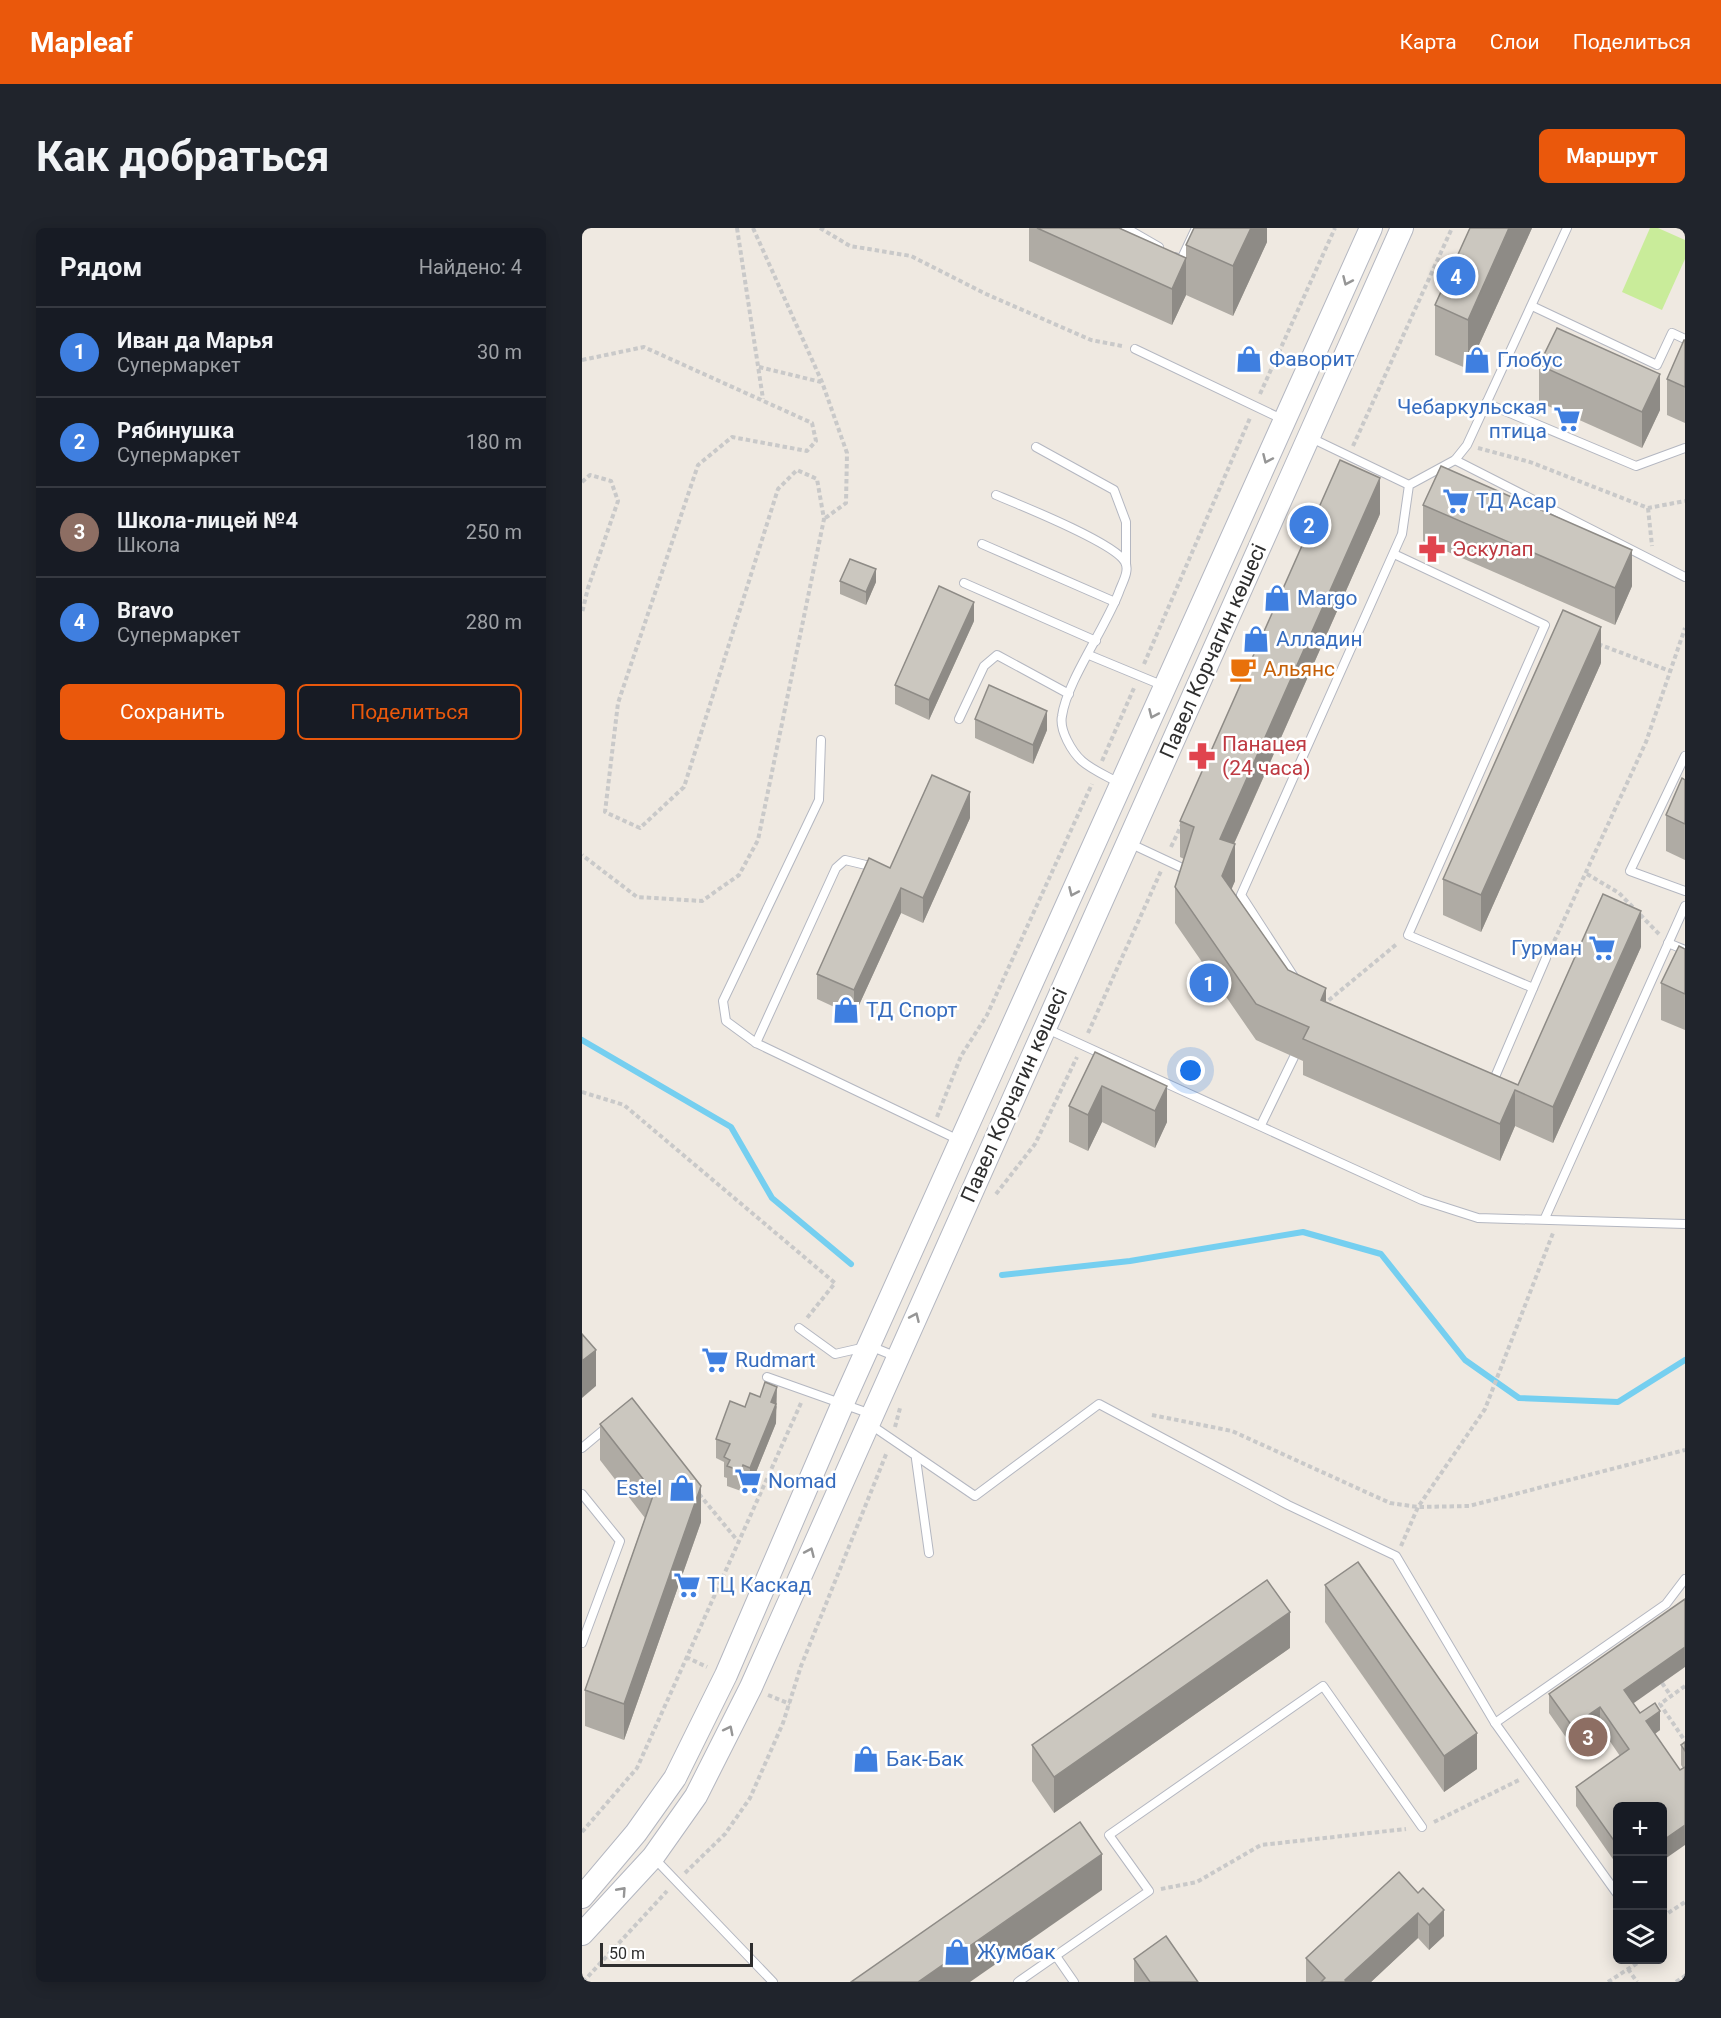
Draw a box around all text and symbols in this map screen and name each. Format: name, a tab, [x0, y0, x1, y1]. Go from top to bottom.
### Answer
text: Mapleaf	[30, 26, 133, 59]
text: Карта	[1400, 30, 1457, 54]
text: Слои	[1490, 30, 1540, 54]
text: Поделиться	[1573, 30, 1691, 54]
button: Маршрут	[1539, 129, 1685, 183]
text: Как добраться	[36, 132, 330, 181]
text: Рядом	[60, 252, 142, 282]
pin: 4	[1436, 254, 1476, 298]
text: Найдено: 4	[419, 255, 522, 279]
one-way arrow	[1342, 275, 1354, 286]
text: Иван да Марья	[117, 328, 274, 353]
text: 1	[74, 340, 85, 364]
text: 30 m	[477, 340, 522, 364]
shop icon: Фаворит	[1234, 344, 1264, 374]
shop icon: Глобус	[1462, 345, 1492, 375]
place label: Фаворит	[1269, 347, 1355, 371]
place label: Глобус	[1497, 348, 1563, 372]
text: Супермаркет	[117, 353, 241, 377]
place label: Чебаркульская птица	[1397, 395, 1547, 443]
supermarket icon: Чебаркульская птица	[1552, 404, 1582, 434]
text: Рябинушка	[117, 418, 234, 443]
text: 2	[74, 430, 85, 454]
text: 180 m	[466, 430, 522, 454]
text: Супермаркет	[117, 443, 241, 467]
one-way arrow	[1262, 453, 1274, 464]
supermarket icon: ТД Асар	[1441, 486, 1471, 516]
place label: ТД Асар	[1476, 489, 1557, 513]
pin: 2	[1290, 502, 1328, 548]
text: Школа-лицей №4	[117, 508, 298, 533]
text: 3	[74, 520, 85, 544]
text: 250 m	[466, 520, 522, 544]
text: Школа	[117, 533, 180, 557]
pharmacy icon: Эскулап	[1417, 534, 1447, 564]
place label: Эскулап	[1452, 537, 1534, 561]
street label: Павел Корчагин көшесі	[1155, 540, 1271, 762]
shop icon: Margo	[1262, 583, 1292, 613]
place label: Margo	[1297, 586, 1357, 610]
text: Bravo	[117, 598, 174, 623]
text: 4	[74, 610, 85, 634]
text: 280 m	[466, 610, 522, 634]
text: Супермаркет	[117, 623, 241, 647]
shop icon: Алладин	[1241, 624, 1271, 654]
place label: Алладин	[1276, 627, 1363, 651]
cafe icon: Альянс	[1228, 654, 1258, 684]
place label: Альянс	[1263, 657, 1335, 681]
button: Сохранить	[60, 684, 285, 740]
button: Поделиться	[297, 684, 522, 740]
one-way arrow	[1148, 707, 1160, 718]
place label: Панацея (24 часа)	[1222, 732, 1311, 780]
pharmacy icon: Панацея (24 часа)	[1187, 741, 1217, 771]
one-way arrow	[1068, 885, 1080, 896]
supermarket icon: Гурман	[1587, 933, 1617, 963]
place label: Гурман	[1511, 936, 1582, 960]
pin: 1	[1190, 960, 1228, 1005]
street label: Павел Корчагин көшесі	[956, 984, 1072, 1206]
shop icon: ТД Спорт	[831, 995, 861, 1025]
place label: ТД Спорт	[866, 998, 957, 1022]
your location	[1176, 1056, 1205, 1085]
one-way arrow	[908, 1312, 920, 1323]
supermarket icon: Rudmart	[700, 1345, 730, 1375]
place label: Rudmart	[735, 1348, 816, 1372]
supermarket icon: Nomad	[733, 1466, 763, 1496]
place label: Nomad	[768, 1469, 837, 1493]
shop icon: Estel	[667, 1473, 697, 1503]
place label: Estel	[616, 1476, 662, 1500]
one-way arrow	[803, 1548, 815, 1559]
supermarket icon: ТЦ Каскад	[672, 1570, 702, 1600]
place label: ТЦ Каскад	[707, 1573, 812, 1597]
pin: 3	[1568, 1714, 1608, 1760]
one-way arrow	[722, 1725, 733, 1736]
shop icon: Бак-Бак	[851, 1744, 881, 1774]
place label: Бак-Бак	[886, 1747, 964, 1771]
map controls	[1613, 1802, 1667, 1964]
button: +	[1613, 1802, 1667, 1856]
button: −	[1613, 1856, 1667, 1910]
one-way arrow	[615, 1887, 626, 1898]
button: layers	[1613, 1910, 1667, 1964]
shop icon: Жумбак	[942, 1937, 972, 1967]
scale bar	[600, 1940, 753, 1968]
place label: Жумбак	[977, 1940, 1056, 1964]
text: 50 m	[609, 1944, 645, 1963]

